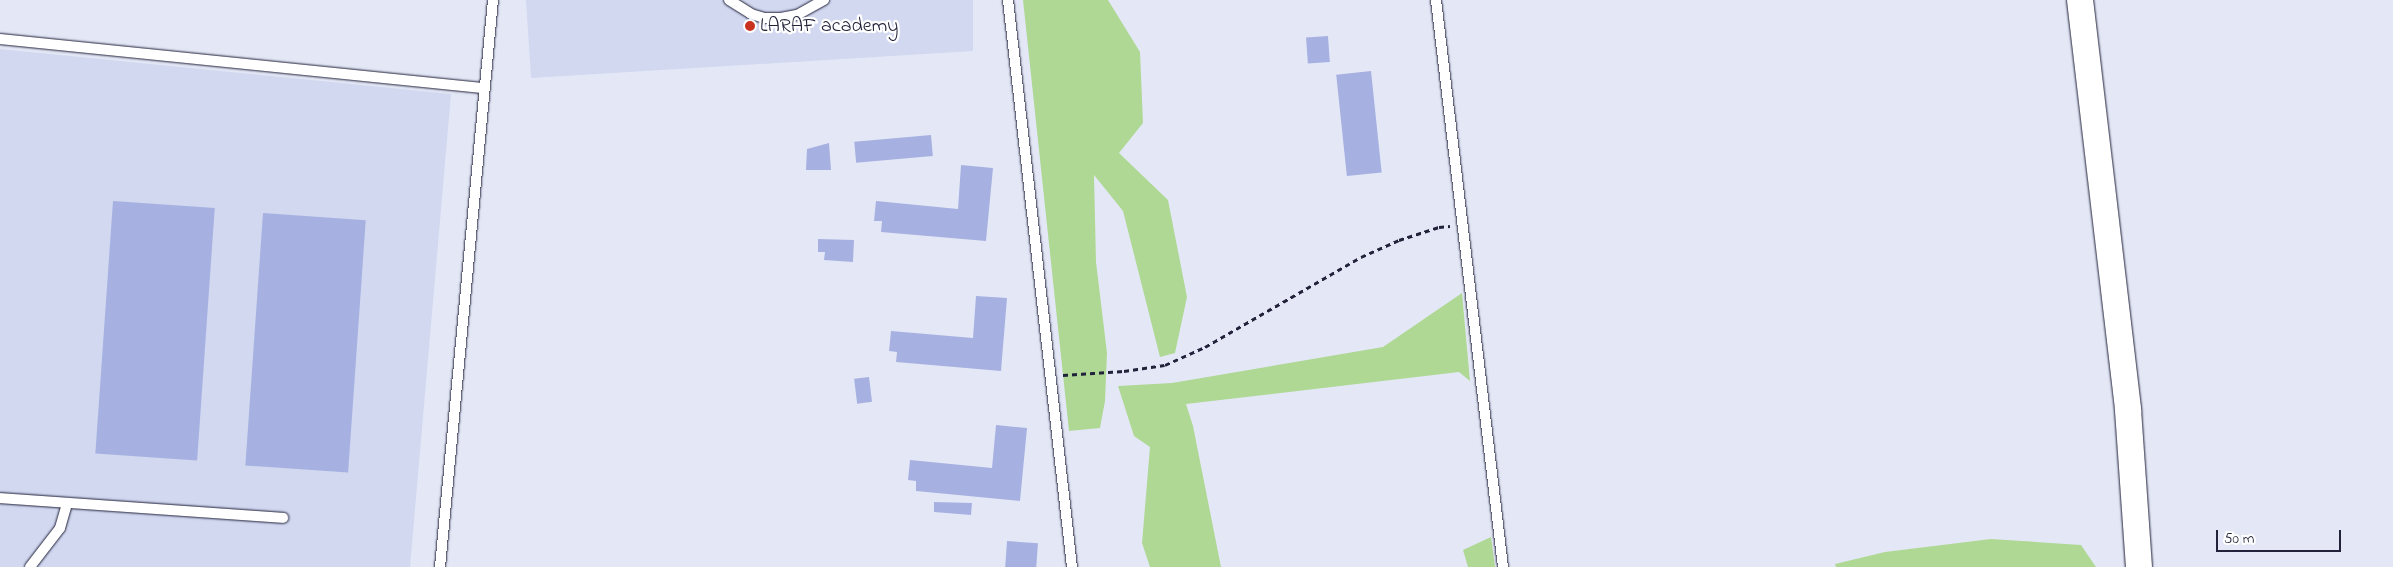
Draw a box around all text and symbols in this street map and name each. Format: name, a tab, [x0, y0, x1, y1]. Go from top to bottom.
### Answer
place label: LARAF academy	[760, 14, 898, 38]
marker: LARAF academy	[744, 20, 756, 32]
scale bar	[2218, 520, 2343, 552]
text: 50 m	[2224, 528, 2254, 550]

